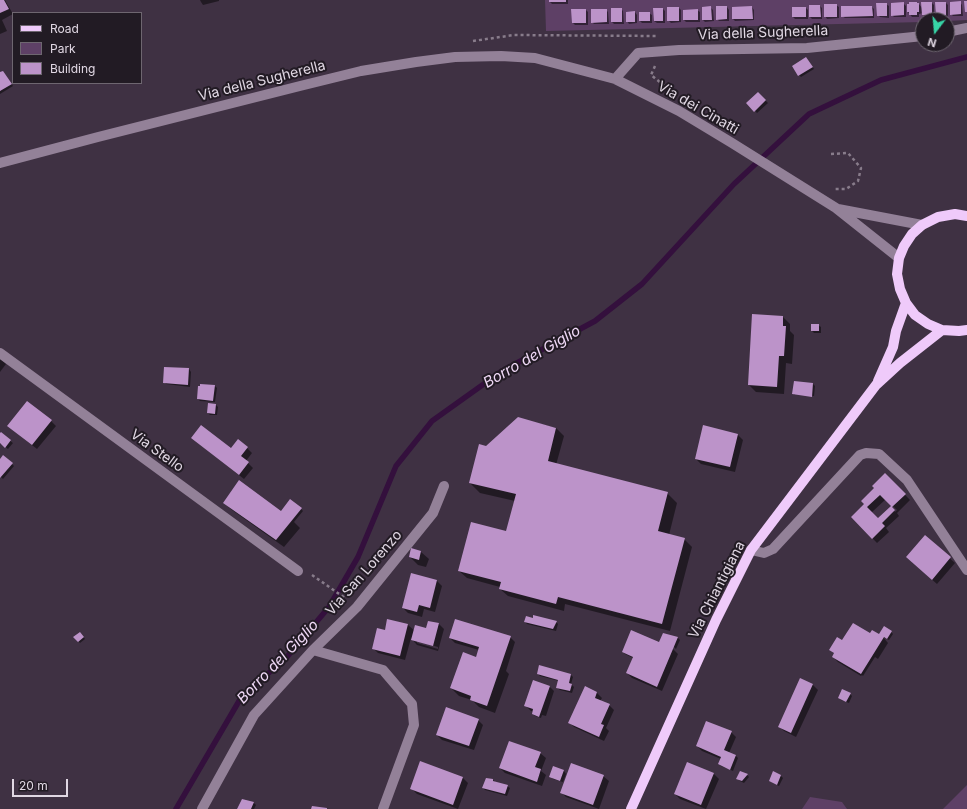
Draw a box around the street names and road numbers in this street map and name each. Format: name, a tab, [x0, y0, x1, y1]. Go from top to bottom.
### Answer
street label: Via della Sugherella	[698, 22, 828, 44]
street label: Via della Sugherella	[197, 57, 327, 105]
street label: Via dei Cinatti	[654, 78, 742, 138]
street label: Via Stello	[127, 426, 187, 476]
street label: Via San Lorenzo	[322, 527, 406, 619]
street label: Via Chiantigiana	[685, 539, 749, 641]

